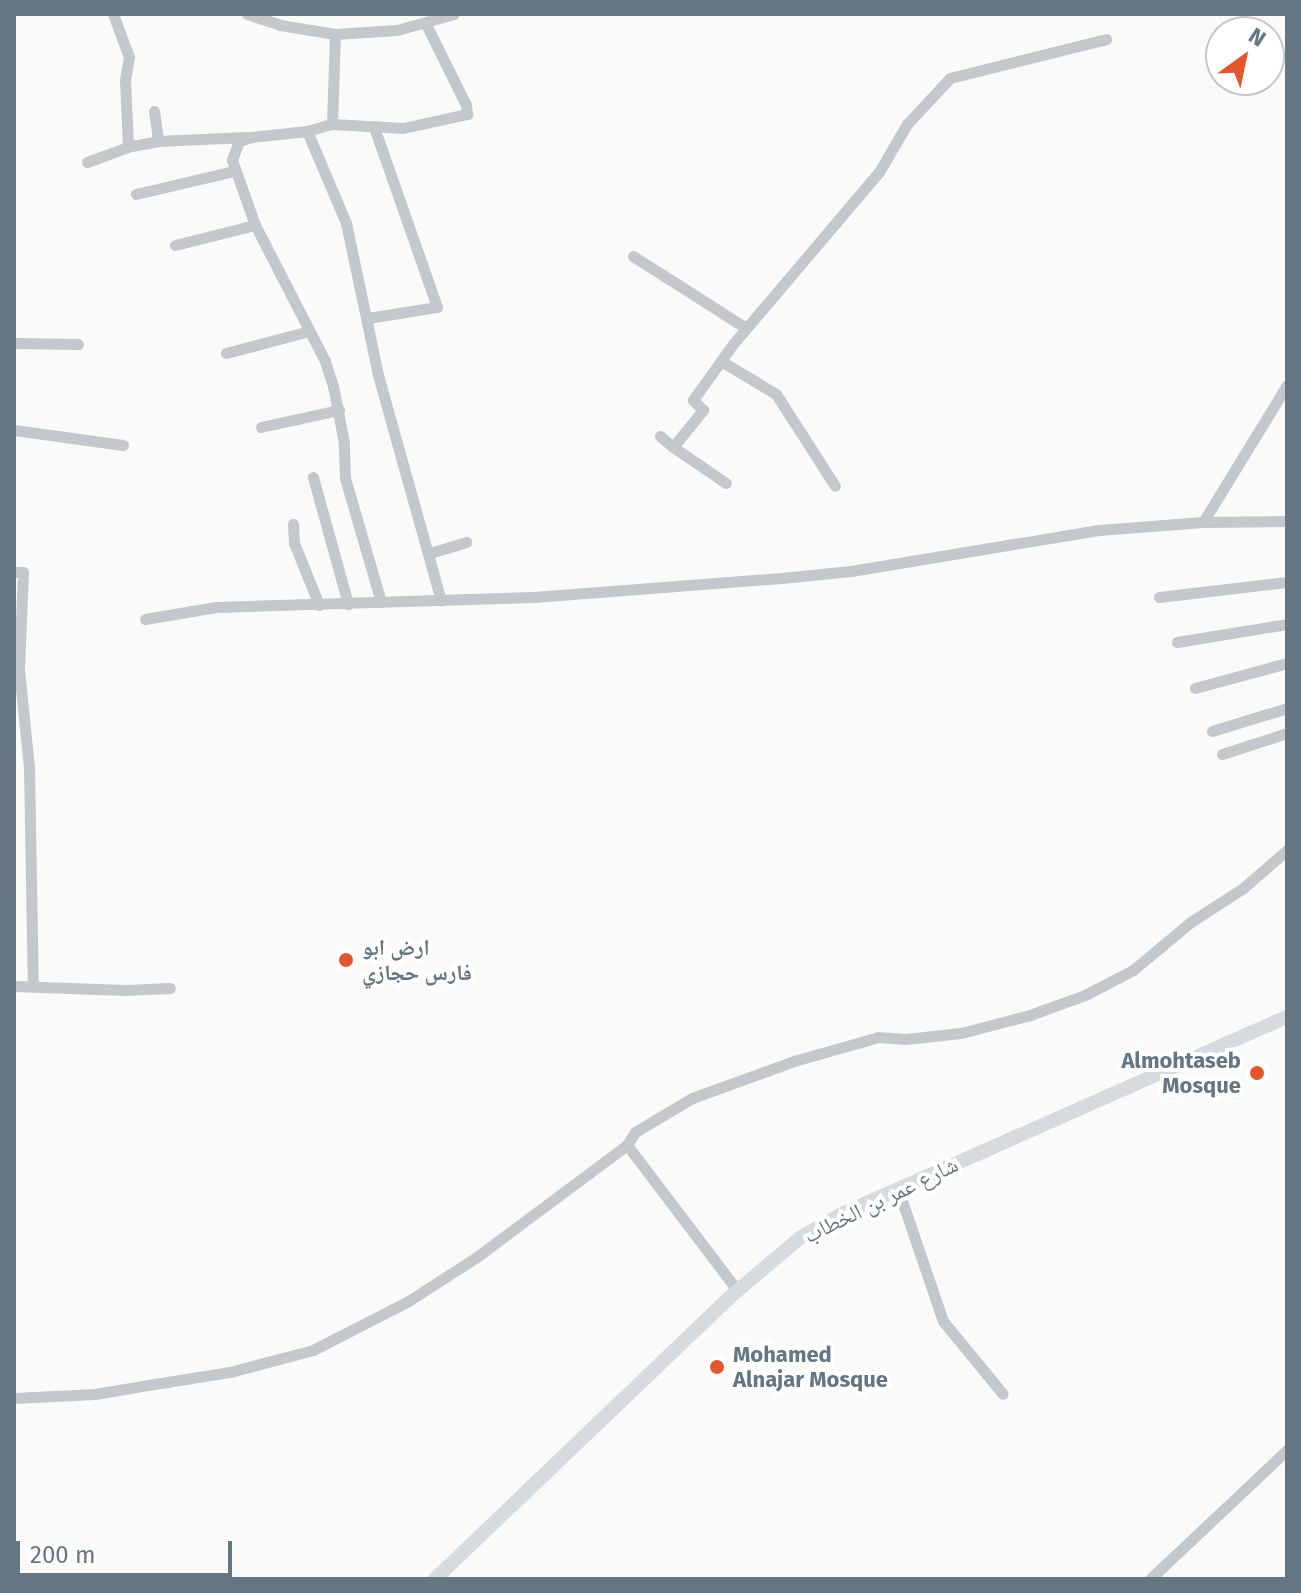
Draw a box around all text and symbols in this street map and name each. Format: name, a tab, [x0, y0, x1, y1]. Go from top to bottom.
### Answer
north arrow	[1205, 16, 1285, 96]
text: N	[1244, 22, 1271, 52]
place label: ارض ابو فارس حجازي	[362, 934, 472, 986]
marker: ارض ابو فارس حجازي	[337, 951, 355, 969]
place label: Almohtaseb Mosque	[1121, 1047, 1241, 1098]
marker: Almohtaseb Mosque	[1248, 1064, 1266, 1082]
street label: شارع عمر بن الخطاب	[800, 1151, 962, 1249]
place label: Mohamed Alnajar Mosque	[733, 1341, 888, 1392]
marker: Mohamed Alnajar Mosque	[708, 1358, 726, 1376]
scale bar	[20, 1525, 236, 1575]
text: 200 m	[30, 1541, 96, 1569]

